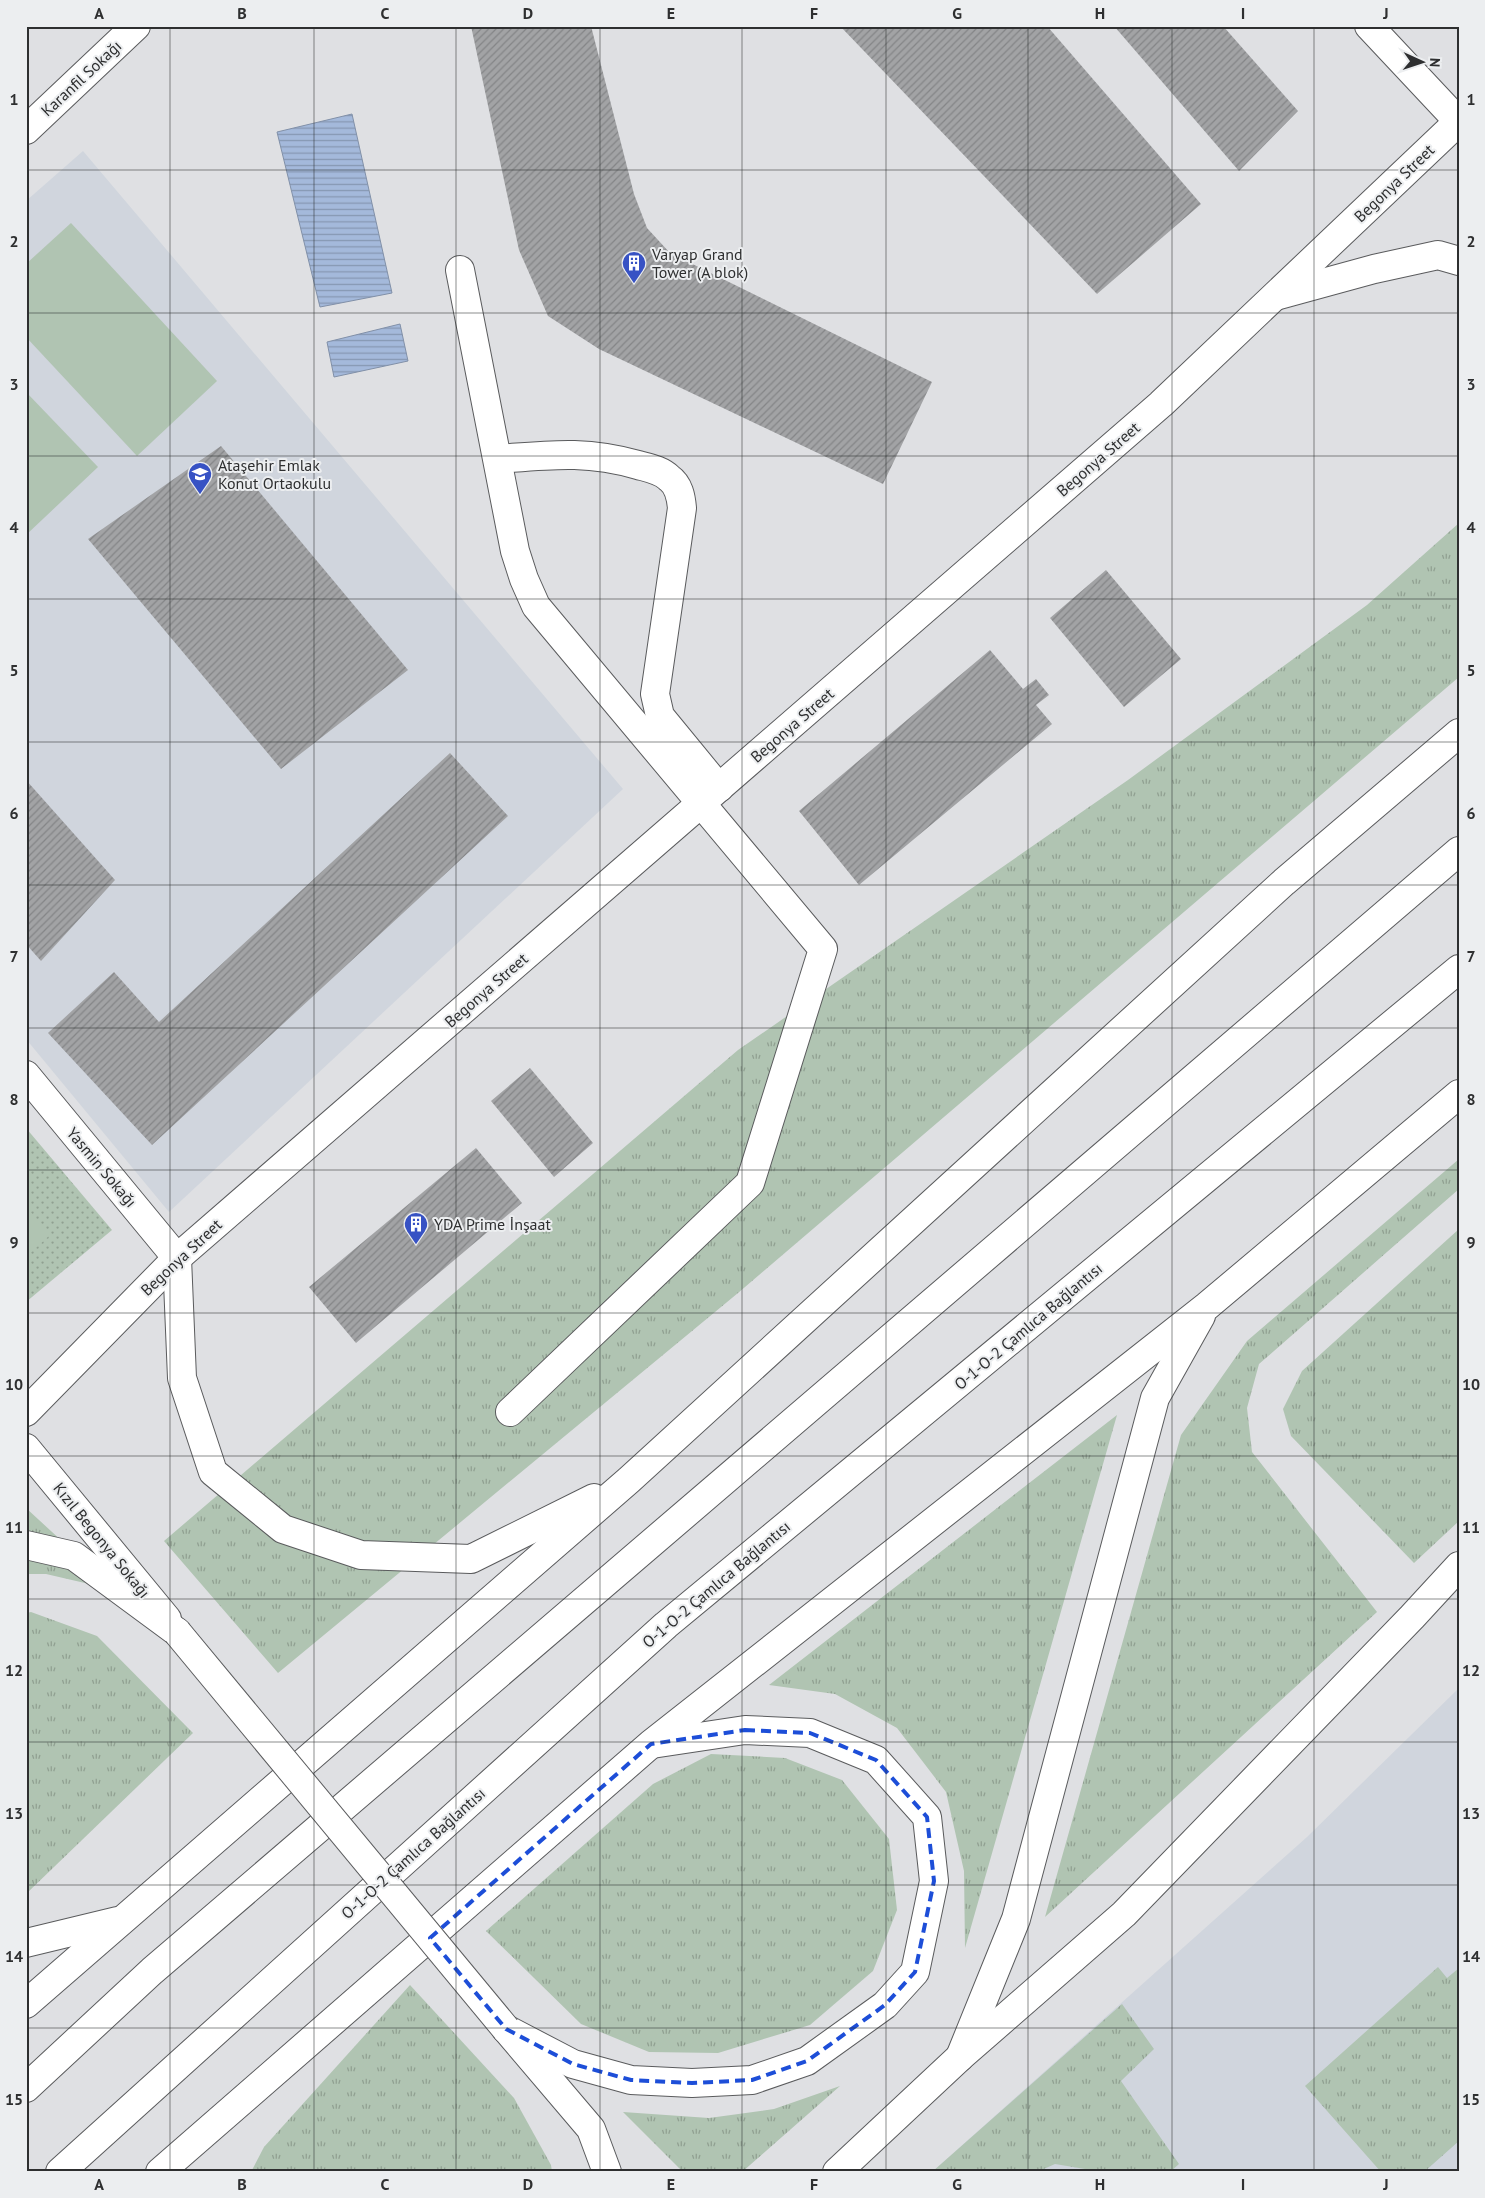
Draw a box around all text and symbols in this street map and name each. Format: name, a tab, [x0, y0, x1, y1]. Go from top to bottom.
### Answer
text: A	[94, 3, 104, 23]
text: B	[237, 3, 247, 23]
text: C	[381, 3, 390, 23]
text: D	[523, 3, 533, 23]
text: E	[667, 3, 675, 23]
text: F	[810, 3, 818, 23]
text: G	[952, 3, 962, 23]
text: H	[1095, 3, 1105, 23]
text: I	[1241, 3, 1245, 23]
text: J	[1382, 3, 1389, 23]
street label: Karanfil Sokağı	[37, 36, 125, 120]
north arrow	[1398, 38, 1448, 88]
text: N	[1426, 58, 1444, 68]
text: 1	[9, 89, 19, 109]
text: 1	[1466, 89, 1476, 109]
street label: Begonya Street	[1350, 139, 1439, 226]
text: 2	[9, 231, 19, 251]
text: 2	[1466, 231, 1476, 251]
place label: Varyap Grand Tower (A blok)	[651, 244, 748, 282]
building icon: Varyap Grand Tower (A blok)	[621, 250, 647, 284]
text: 3	[9, 374, 19, 394]
text: 3	[1466, 374, 1476, 394]
street label: Begonya Street	[1052, 417, 1144, 501]
place label: Ataşehir Emlak Konut Ortaokulu	[218, 455, 331, 493]
school or university icon: Ataşehir Emlak Konut Ortaokulu	[187, 461, 213, 495]
text: 4	[9, 517, 19, 537]
text: 4	[1466, 517, 1476, 537]
text: 5	[9, 660, 19, 680]
text: 5	[1466, 660, 1476, 680]
street label: Begonya Street	[746, 683, 838, 767]
text: 6	[9, 803, 19, 823]
text: 6	[1466, 803, 1476, 823]
text: 7	[9, 946, 19, 966]
text: 7	[1466, 946, 1476, 966]
street label: Begonya Street	[440, 948, 532, 1032]
text: 8	[9, 1089, 19, 1109]
text: 8	[1466, 1089, 1476, 1109]
street label: Yasmin Sokağı	[63, 1123, 141, 1211]
building icon: YDA Prime İnşaat	[403, 1211, 429, 1245]
street label: Begonya Street	[136, 1214, 226, 1300]
place label: YDA Prime İnşaat	[434, 1214, 551, 1234]
text: 9	[9, 1232, 19, 1252]
text: 9	[1466, 1232, 1476, 1252]
street label: O-1-O-2 Çamlıca Bağlantısı	[950, 1258, 1106, 1394]
text: 10	[5, 1374, 23, 1394]
text: 10	[1462, 1374, 1480, 1394]
street label: Kızıl Begonya Sokağı	[49, 1478, 155, 1602]
street label: O-1-O-2 Çamlıca Bağlantısı	[638, 1516, 794, 1652]
text: 11	[5, 1517, 23, 1537]
text: 11	[1462, 1517, 1480, 1537]
text: 12	[5, 1660, 23, 1680]
text: 12	[1462, 1660, 1480, 1680]
street label: O-1-O-2 Çamlıca Bağlantısı	[337, 1783, 489, 1923]
text: 13	[5, 1803, 23, 1823]
text: 13	[1462, 1803, 1480, 1823]
text: 14	[5, 1946, 23, 1966]
text: 14	[1462, 1946, 1480, 1966]
text: 15	[5, 2089, 23, 2109]
text: 15	[1462, 2089, 1480, 2109]
text: A	[94, 2174, 104, 2194]
text: B	[237, 2174, 247, 2194]
text: C	[381, 2174, 390, 2194]
text: D	[523, 2174, 533, 2194]
text: E	[667, 2174, 675, 2194]
text: F	[810, 2174, 818, 2194]
text: G	[952, 2174, 962, 2194]
text: H	[1095, 2174, 1105, 2194]
text: I	[1241, 2174, 1245, 2194]
text: J	[1382, 2174, 1389, 2194]

